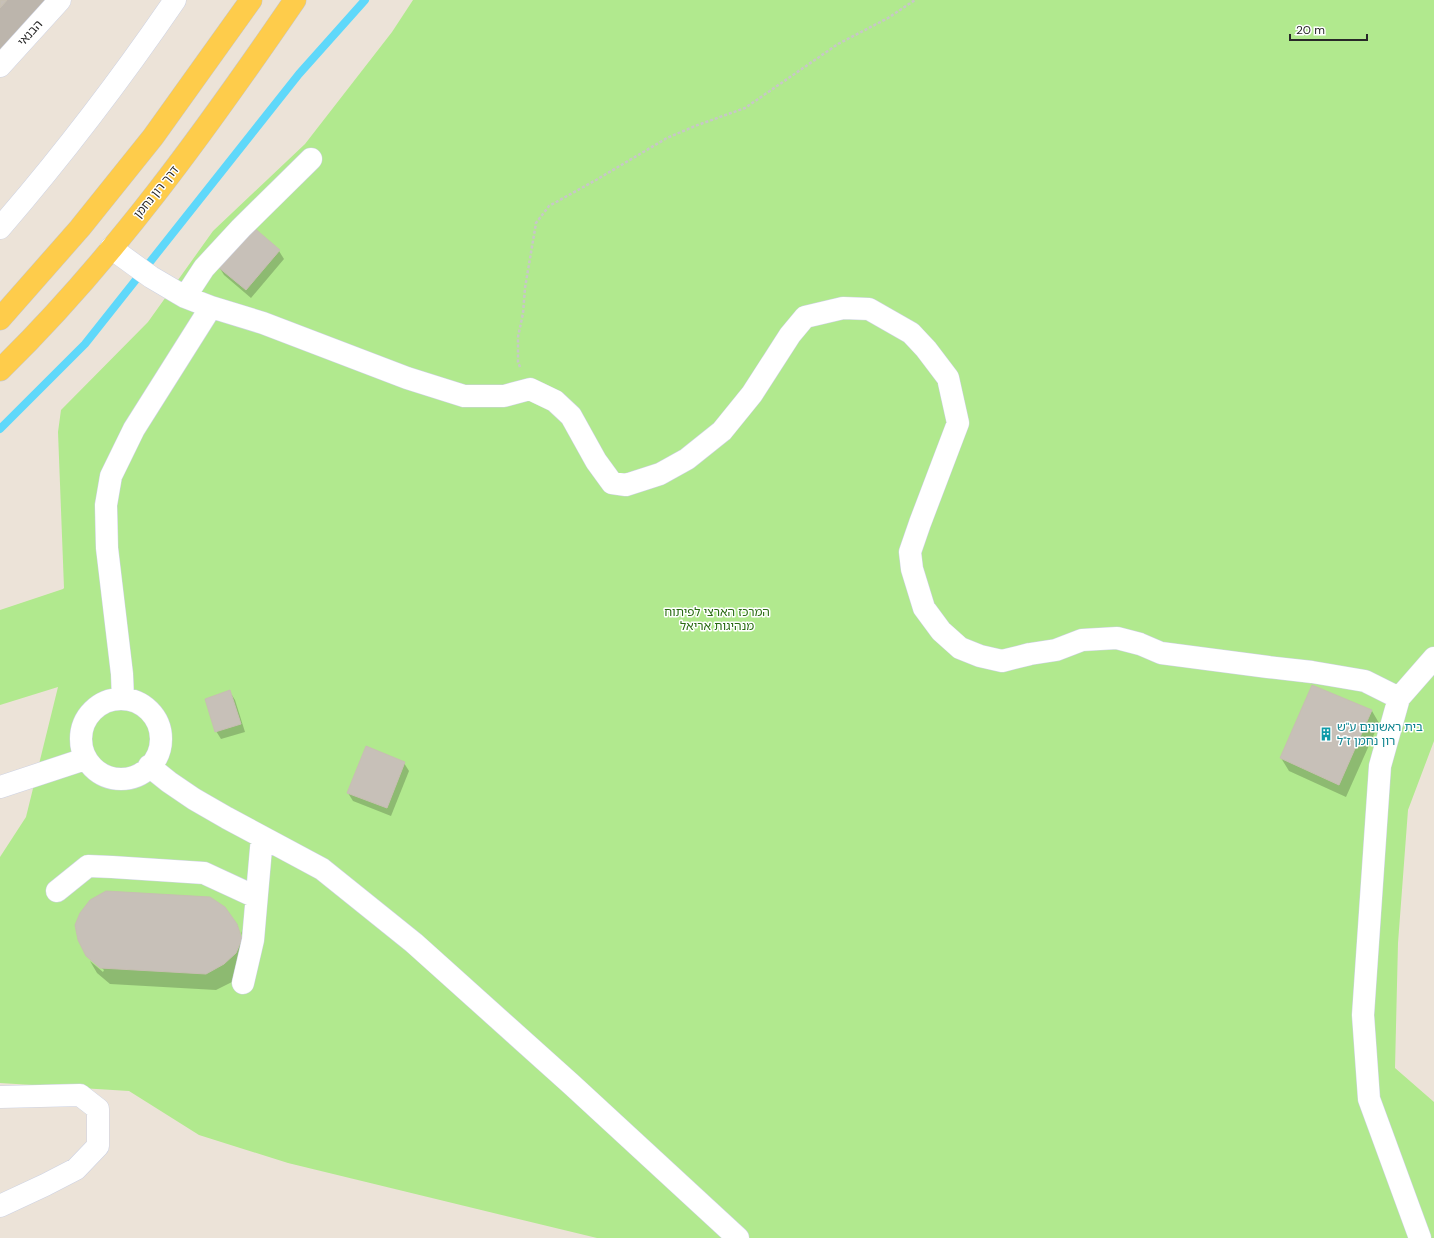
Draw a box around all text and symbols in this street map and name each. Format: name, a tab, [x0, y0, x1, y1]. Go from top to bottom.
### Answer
scale bar	[1290, 16, 1367, 42]
street label: הבנאי	[14, 17, 46, 49]
text: 20 m	[1296, 22, 1325, 38]
street label: דרך רון נחמן	[130, 162, 182, 222]
park label: המרכז הארצי לפיתוח מנהיגות אריאל	[664, 604, 770, 634]
place label: בית ראשונים ע"ש רון נחמן ז"ל	[1337, 719, 1423, 749]
building icon: בית ראשונים ע"ש רון נחמן ז"ל	[1318, 726, 1334, 742]

